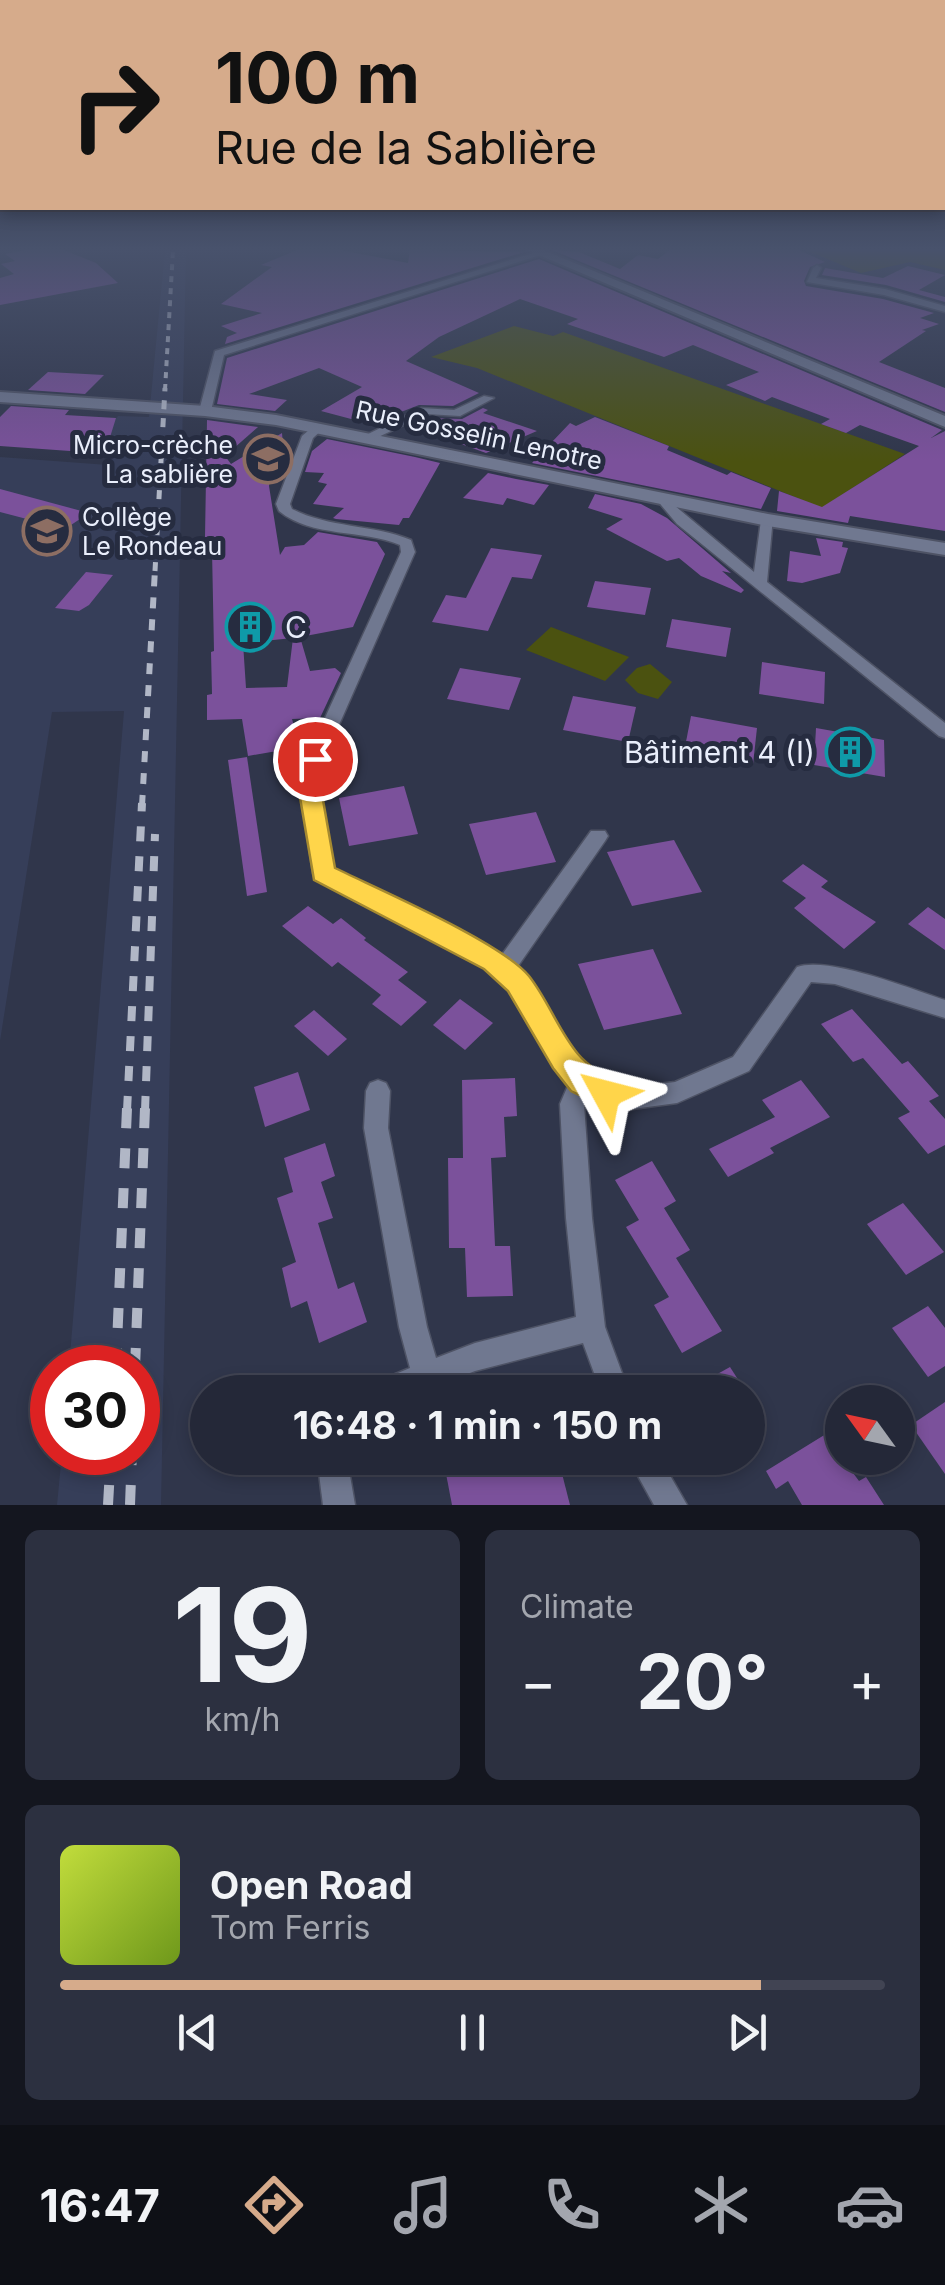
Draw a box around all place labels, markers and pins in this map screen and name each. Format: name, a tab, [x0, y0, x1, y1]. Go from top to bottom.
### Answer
place label: Micro-crèche La sablière	[73, 430, 233, 489]
school or university icon: Micro-crèche La sablière	[242, 433, 294, 485]
place label: Collège Le Rondeau	[82, 502, 222, 561]
school or university icon: Collège Le Rondeau	[21, 505, 73, 557]
building icon: C	[224, 601, 276, 653]
place label: C	[285, 609, 307, 645]
pin	[273, 717, 358, 802]
building icon: Bâtiment 4 (I)	[824, 726, 876, 778]
place label: Bâtiment 4 (I)	[624, 734, 815, 770]

